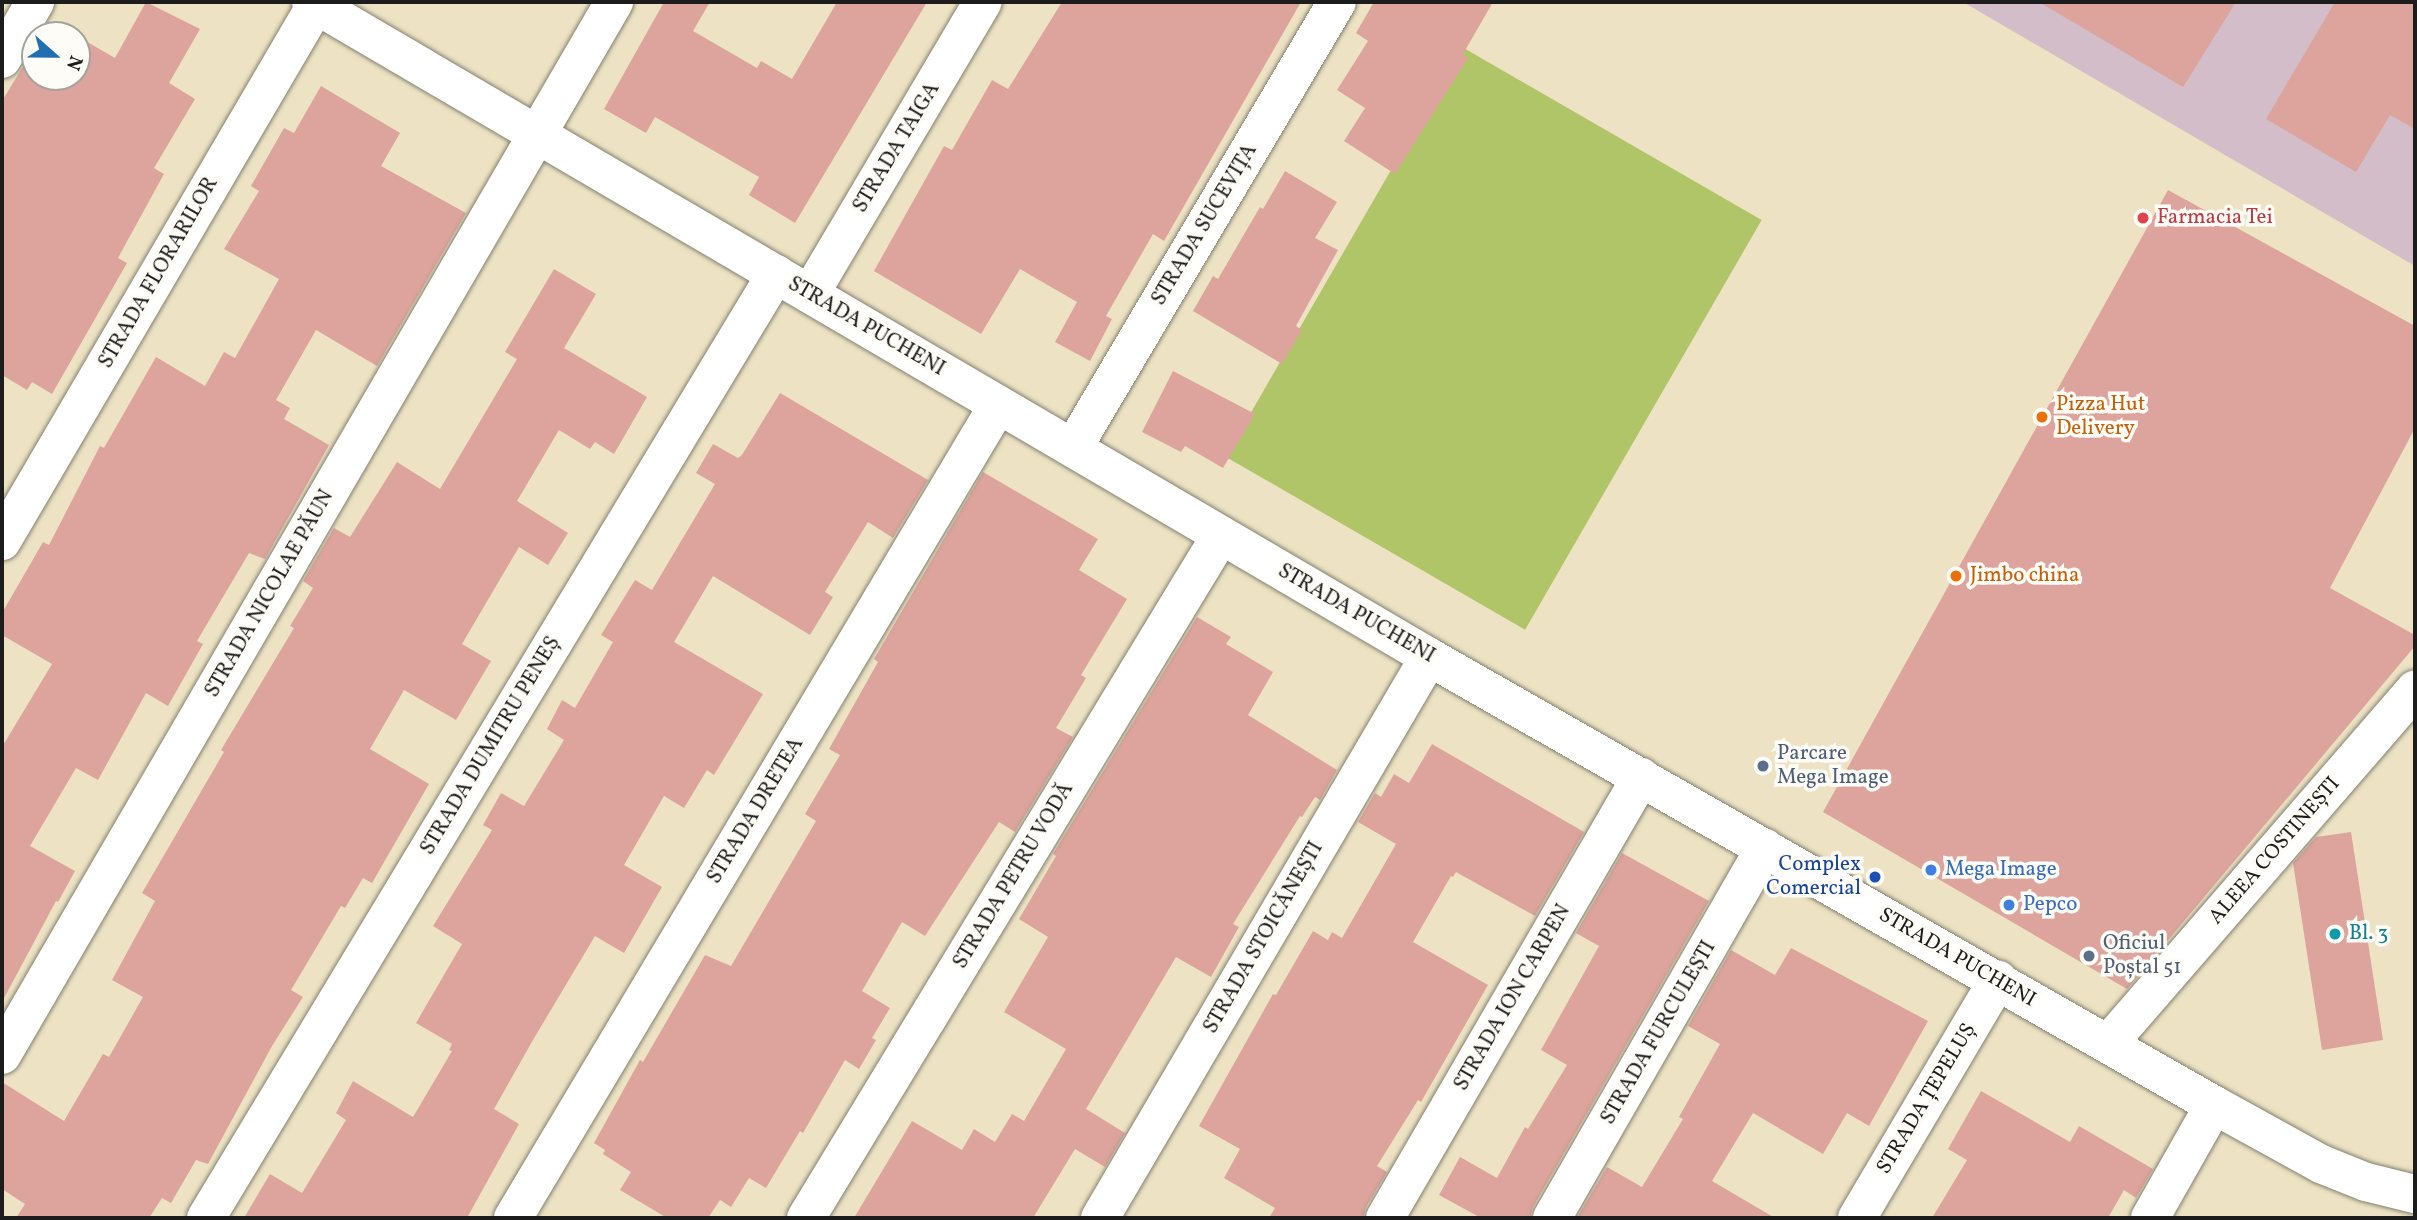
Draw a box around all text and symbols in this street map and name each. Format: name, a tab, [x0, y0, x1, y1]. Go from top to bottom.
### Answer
north arrow	[21, 21, 91, 91]
text: N	[59, 52, 88, 74]
street label: STRADA TAIGA	[848, 78, 946, 218]
street label: STRADA SUCEVIȚA	[1147, 140, 1263, 310]
street label: STRADA FLORARILOR	[94, 173, 224, 373]
place label: Farmacia Tei	[2157, 205, 2273, 231]
marker: Farmacia Tei	[2135, 210, 2151, 226]
street label: STRADA PUCHENI	[783, 272, 949, 382]
place label: Pizza Hut Delivery	[2056, 392, 2145, 442]
marker: Pizza Hut Delivery	[2034, 409, 2050, 425]
street label: STRADA NICOLAE PĂUN	[200, 486, 340, 702]
street label: STRADA PUCHENI	[1273, 559, 1439, 669]
place label: Jimbo china	[1970, 563, 2079, 589]
marker: Jimbo china	[1948, 568, 1964, 584]
street label: STRADA DUMITRU PENEȘ	[416, 632, 566, 860]
street label: STRADA DRETEA	[702, 733, 810, 889]
place label: Parcare Mega Image	[1777, 741, 1889, 791]
marker: Parcare Mega Image	[1755, 758, 1771, 774]
street label: ALEEA COSTINEȘTI	[2204, 772, 2346, 930]
street label: STRADA PETRU VODĂ	[948, 778, 1080, 974]
street label: STRADA STOICĂNEȘTI	[1199, 838, 1329, 1038]
place label: Complex Comercial	[1766, 852, 1861, 902]
place label: Mega Image	[1945, 857, 2057, 883]
marker: Mega Image	[1923, 862, 1939, 878]
marker: Complex Comercial	[1867, 869, 1883, 885]
place label: Pepco	[2023, 892, 2077, 918]
marker: Pepco	[2001, 897, 2017, 913]
street label: STRADA ION CARPEN	[1449, 900, 1577, 1096]
street label: STRADA PUCHENI	[1874, 903, 2040, 1013]
place label: Bl. 3	[2349, 921, 2388, 947]
marker: Bl. 3	[2327, 926, 2343, 942]
place label: Oficiul Poștal 51	[2103, 931, 2181, 981]
street label: STRADA FURCULEȘTI	[1596, 937, 1722, 1129]
marker: Oficiul Poștal 51	[2081, 948, 2097, 964]
street label: STRADA ȚEPELUȘ	[1872, 1019, 1982, 1179]

